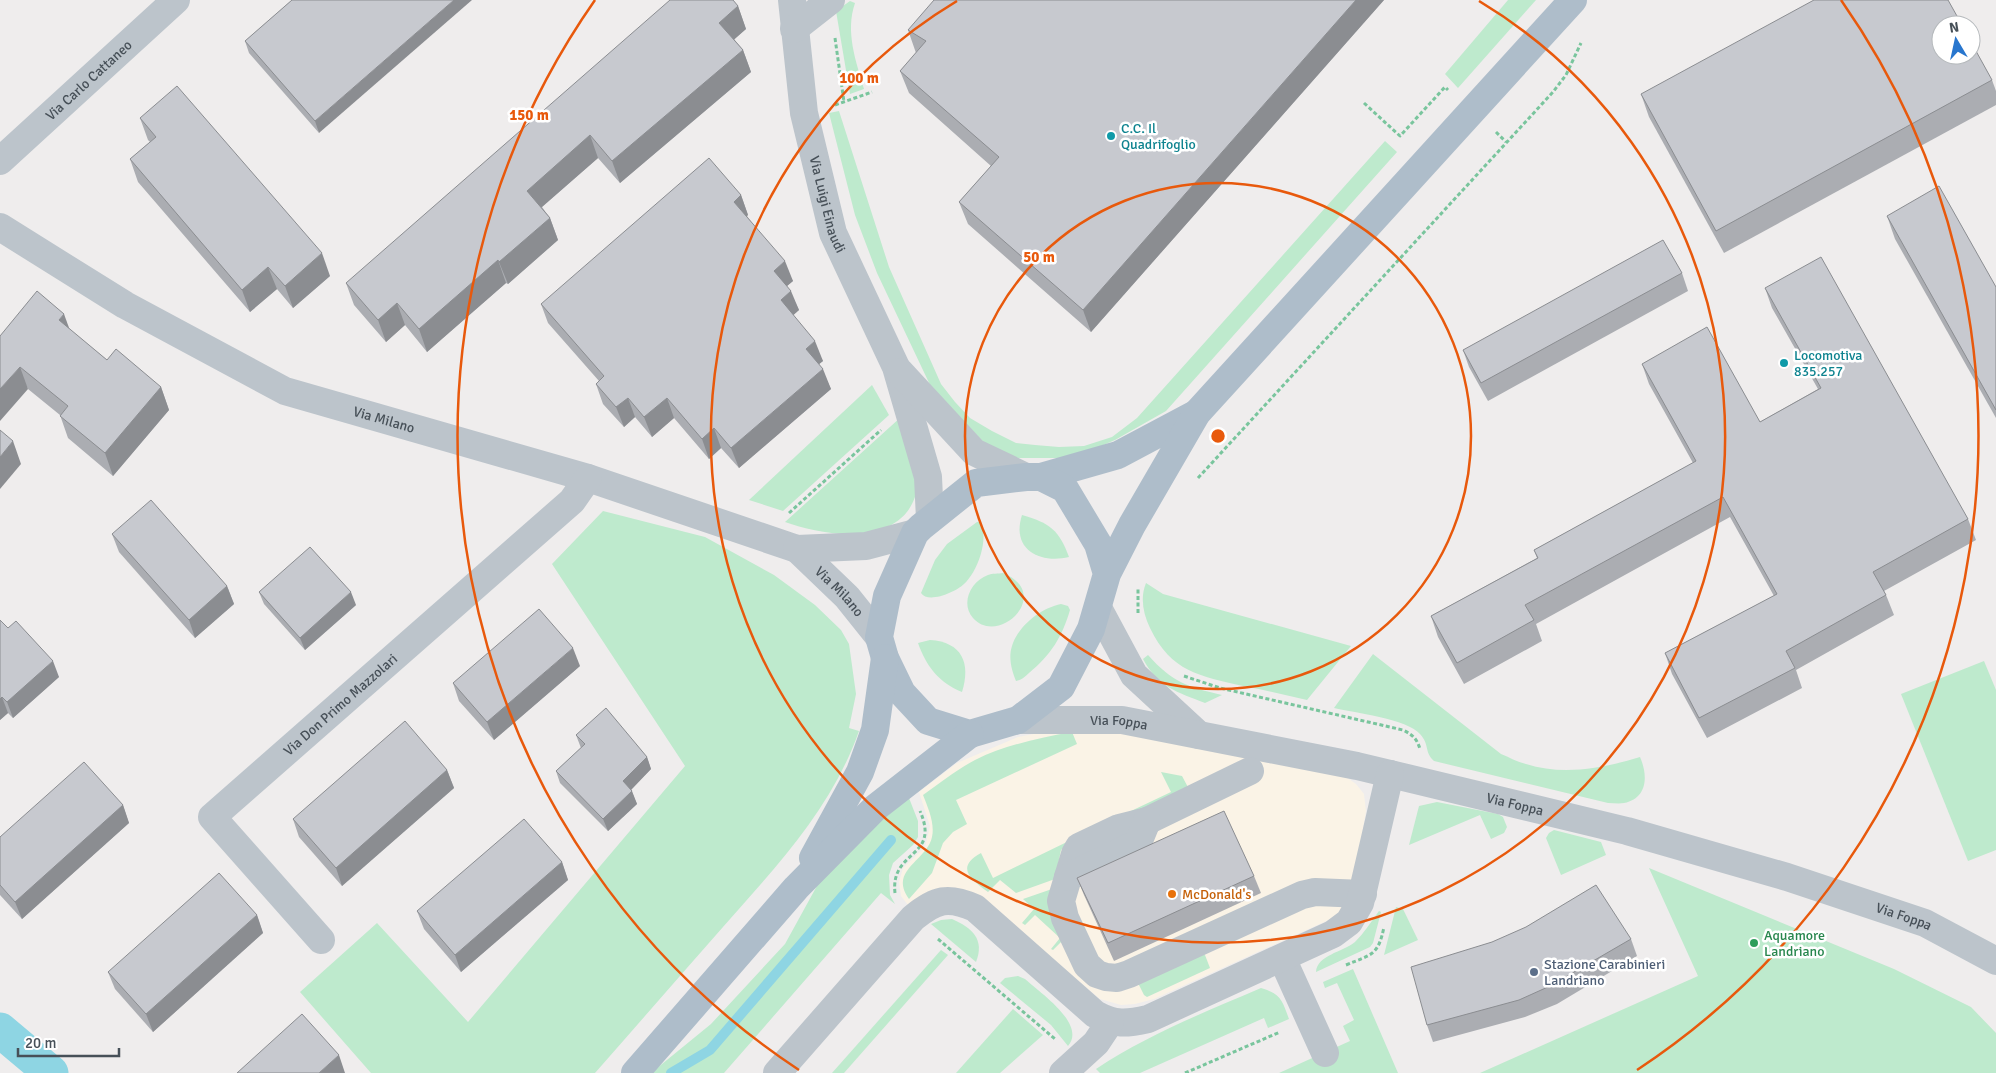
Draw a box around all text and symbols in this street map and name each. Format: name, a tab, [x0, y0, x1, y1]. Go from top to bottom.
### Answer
north arrow	[1931, 15, 1981, 65]
text: N	[1948, 18, 1960, 37]
street label: Via Carlo Cattaneo	[42, 37, 136, 124]
text: 100 m	[839, 69, 879, 87]
text: 150 m	[509, 106, 549, 124]
place label: C.C. Il Quadrifoglio	[1121, 120, 1196, 153]
marker: C.C. Il Quadrifoglio	[1105, 130, 1117, 142]
street label: Via Luigi Einaudi	[806, 154, 849, 256]
text: 50 m	[1023, 248, 1055, 266]
place label: Locomotiva 835.257	[1794, 347, 1862, 380]
marker: Locomotiva 835.257	[1778, 357, 1790, 369]
street label: Via Milano	[351, 403, 417, 437]
centre of rings	[1209, 427, 1227, 445]
street label: Via Milano	[811, 563, 867, 620]
street label: Via Don Primo Mazzolari	[280, 650, 401, 759]
street label: Via Foppa	[1090, 712, 1149, 734]
street label: Via Foppa	[1485, 789, 1545, 820]
place label: McDonald's	[1182, 886, 1251, 903]
marker: McDonald's	[1166, 888, 1178, 900]
street label: Via Foppa	[1874, 899, 1935, 934]
place label: Aquamore Landriano	[1764, 927, 1825, 960]
marker: Aquamore Landriano	[1748, 937, 1760, 949]
place label: Stazione Carabinieri Landriano	[1544, 956, 1665, 989]
marker: Stazione Carabinieri Landriano	[1528, 966, 1540, 978]
scale bar	[18, 1026, 119, 1058]
text: 20 m	[25, 1034, 56, 1052]

